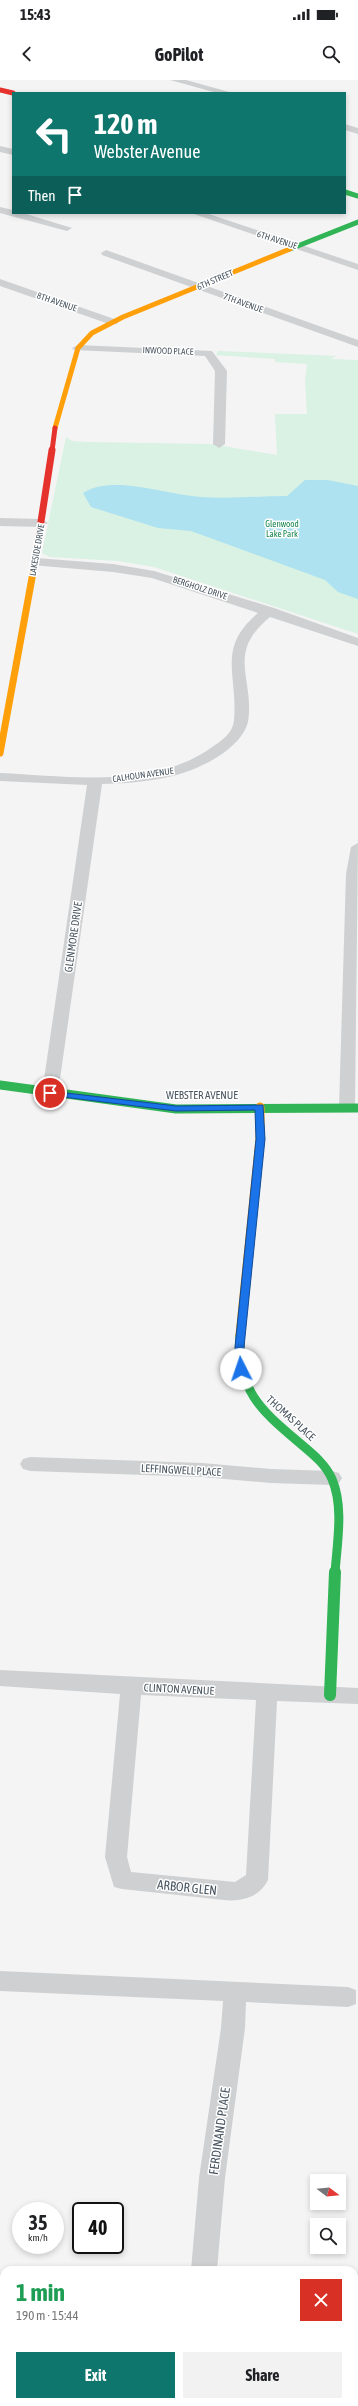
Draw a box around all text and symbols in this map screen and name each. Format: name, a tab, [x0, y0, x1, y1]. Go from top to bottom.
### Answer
text: 15:43	[20, 6, 51, 23]
icon: back	[16, 43, 38, 65]
icon: search	[320, 43, 342, 65]
text: GoPilot	[154, 44, 204, 65]
icon: left	[28, 108, 80, 160]
text: 120 m	[94, 108, 157, 140]
text: Webster Avenue	[94, 141, 200, 162]
icon: arrive	[64, 184, 86, 206]
text: Then	[28, 187, 56, 204]
street label: 6TH AVENUE	[256, 229, 298, 251]
street label: 6TH STREET	[195, 268, 235, 292]
street label: 8TH AVENUE	[36, 291, 78, 314]
street label: 7TH AVENUE	[222, 291, 264, 315]
street label: INWOOD PLACE	[142, 345, 194, 357]
park label: Glenwood Lake Park	[265, 519, 299, 539]
street label: LAKESIDE DRIVE	[28, 523, 47, 577]
street label: BERGHOLZ DRIVE	[172, 574, 229, 602]
street label: CALHOUN AVENUE	[112, 766, 174, 784]
street label: GLENMORE DRIVE	[62, 901, 84, 973]
pin	[33, 1076, 67, 1110]
icon: arrive	[39, 1082, 61, 1104]
street label: WEBSTER AVENUE	[166, 1089, 238, 1101]
position arrow	[220, 1348, 262, 1390]
street label: THOMAS PLACE	[264, 1393, 318, 1443]
street label: LEFFINGWELL PLACE	[141, 1462, 222, 1478]
street label: CLINTON AVENUE	[144, 1681, 215, 1697]
street label: ARBOR GLEN	[156, 1877, 218, 1898]
street label: FERDINAND PLACE	[206, 2086, 233, 2176]
north arrow	[310, 2174, 346, 2210]
map controls	[310, 2174, 346, 2254]
speed limit sign: 40	[72, 2202, 124, 2254]
text: 35	[29, 2211, 47, 2234]
button: search	[310, 2218, 346, 2254]
text: km/h	[28, 2232, 48, 2243]
text: 1 min	[16, 2279, 65, 2306]
button: close	[300, 2279, 342, 2321]
text: 190 m · 15:44	[16, 2308, 79, 2323]
button: Exit	[16, 2352, 175, 2398]
button: Share	[183, 2352, 342, 2398]

